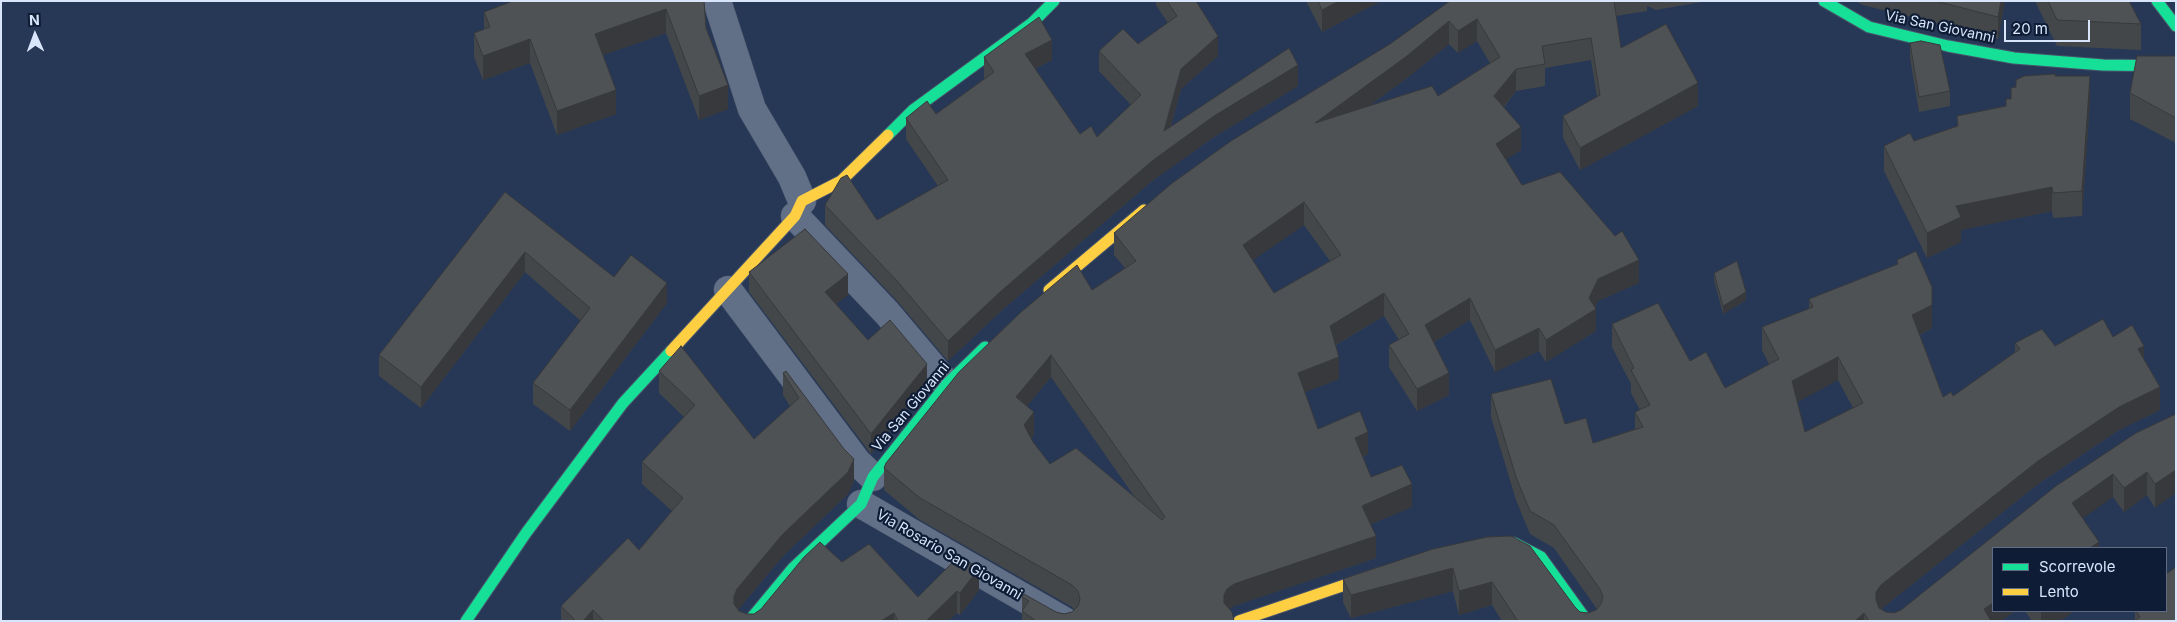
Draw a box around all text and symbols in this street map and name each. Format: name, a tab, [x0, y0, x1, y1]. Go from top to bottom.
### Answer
street label: Via San Giovanni	[1884, 7, 1996, 47]
north arrow	[10, 10, 60, 60]
scale bar	[2007, 10, 2093, 42]
text: N	[29, 11, 40, 28]
text: 20 m	[2012, 19, 2048, 38]
street label: Via San Giovanni	[869, 359, 953, 455]
street label: Via Rosario San Giovanni	[873, 506, 1025, 604]
legend	[1992, 547, 2167, 612]
text: Scorrevole	[2039, 557, 2115, 576]
text: Lento	[2039, 582, 2079, 601]

